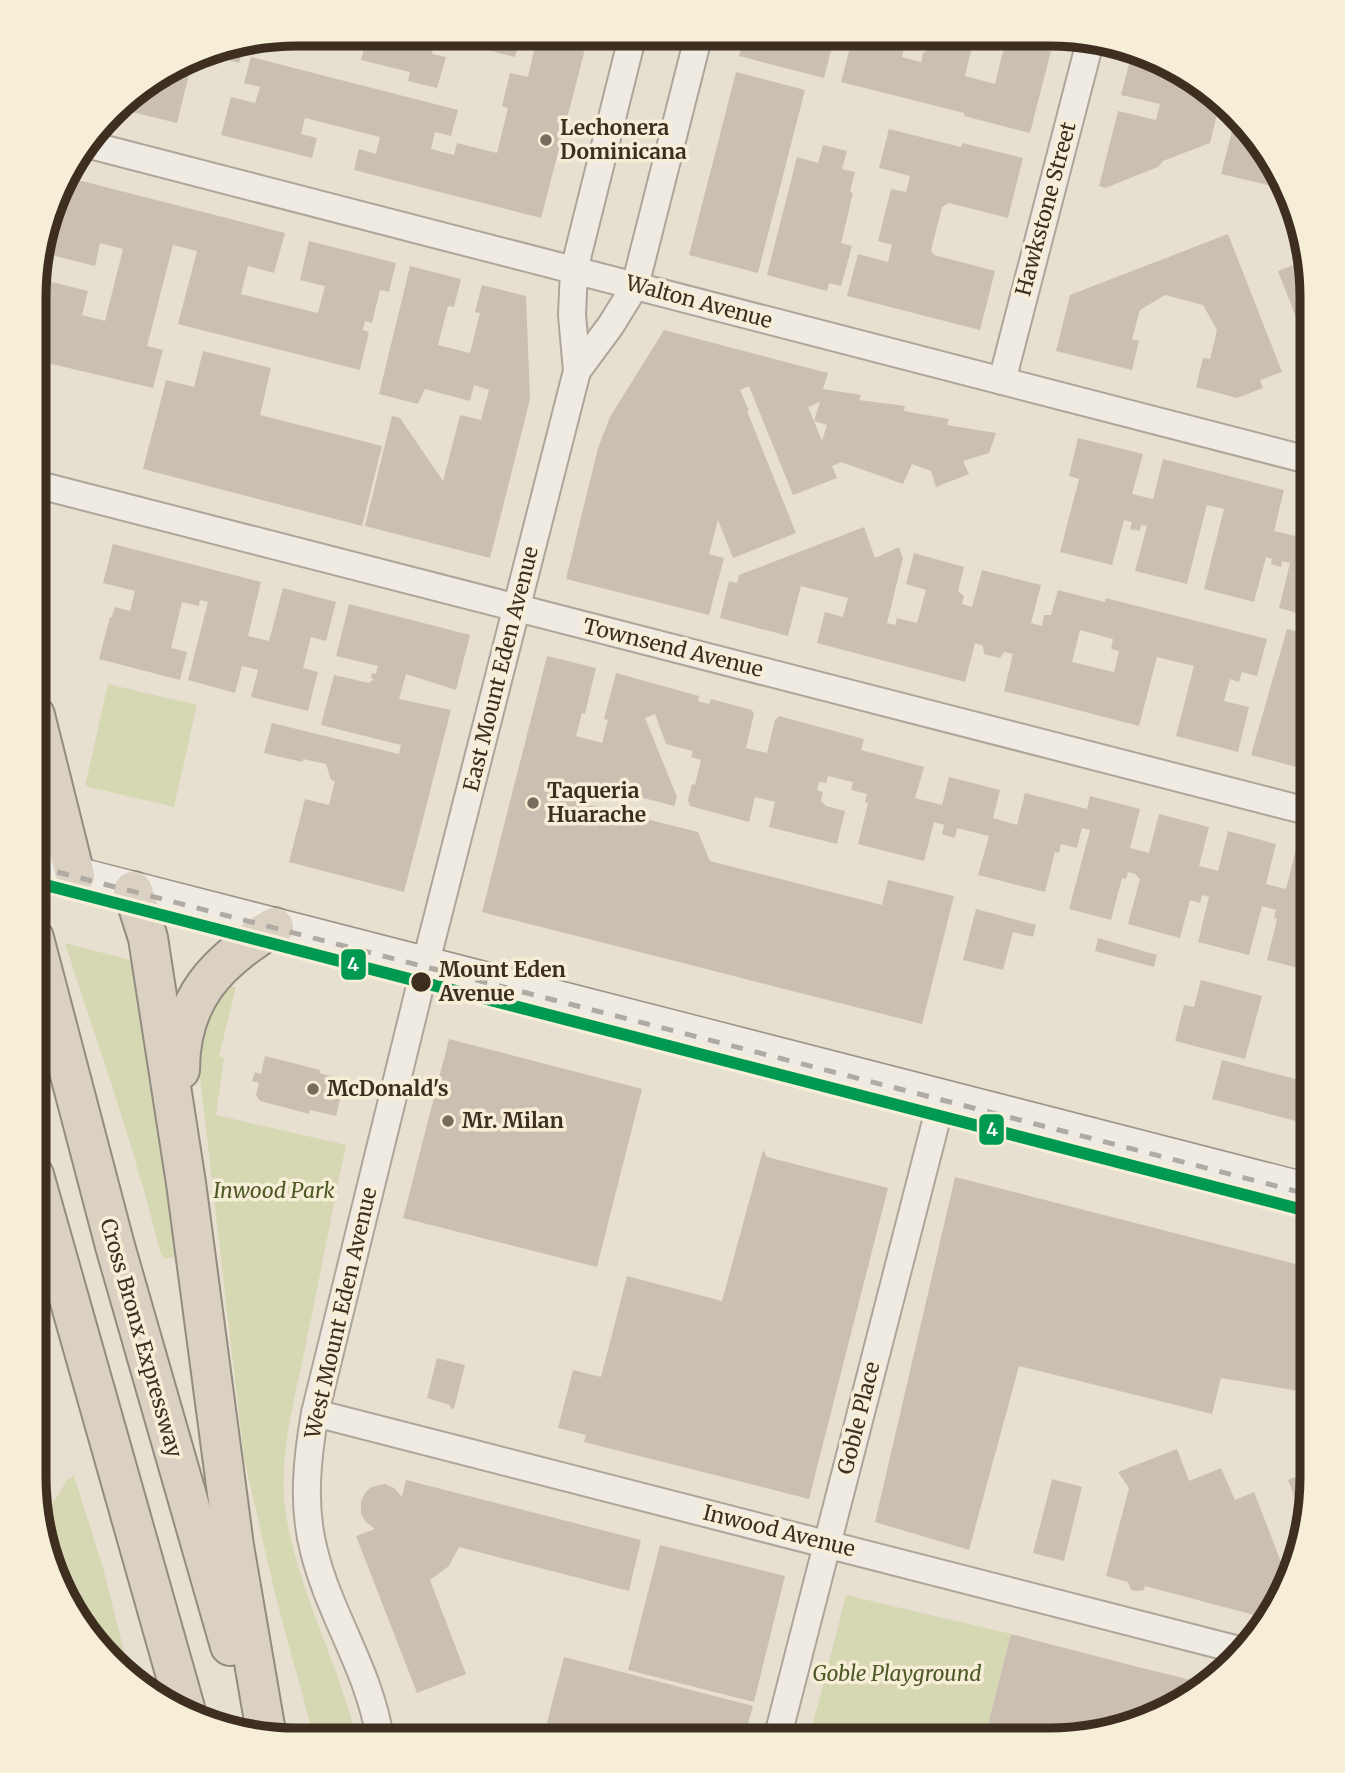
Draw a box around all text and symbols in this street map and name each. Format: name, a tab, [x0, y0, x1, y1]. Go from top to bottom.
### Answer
place label: Lechonera Dominicana	[560, 114, 687, 165]
street label: Hawkstone Street	[1009, 119, 1082, 299]
marker: Lechonera Dominicana	[538, 132, 554, 148]
street label: Walton Avenue	[622, 269, 775, 334]
street label: East Mount Eden Avenue	[457, 544, 544, 794]
street label: Townsend Avenue	[580, 612, 766, 683]
place label: Taqueria Huarache	[547, 777, 646, 828]
marker: Taqueria Huarache	[525, 795, 541, 811]
line badge: 4	[340, 948, 367, 981]
text: 4	[347, 952, 359, 976]
place label: Mount Eden Avenue	[438, 956, 566, 1007]
marker: Mount Eden Avenue	[409, 970, 433, 994]
place label: McDonald's	[327, 1075, 449, 1102]
marker: McDonald's	[305, 1081, 321, 1097]
place label: Mr. Milan	[462, 1107, 564, 1134]
marker: Mr. Milan	[440, 1113, 456, 1129]
line badge: 4	[978, 1113, 1005, 1146]
text: 4	[986, 1117, 998, 1141]
park label: Inwood Park	[213, 1177, 335, 1204]
street label: West Mount Eden Avenue	[298, 1185, 383, 1442]
street label: Cross Bronx Expressway	[94, 1215, 189, 1461]
street label: Goble Place	[831, 1359, 886, 1477]
street label: Inwood Avenue	[700, 1499, 858, 1562]
park label: Goble Playground	[812, 1660, 982, 1687]

